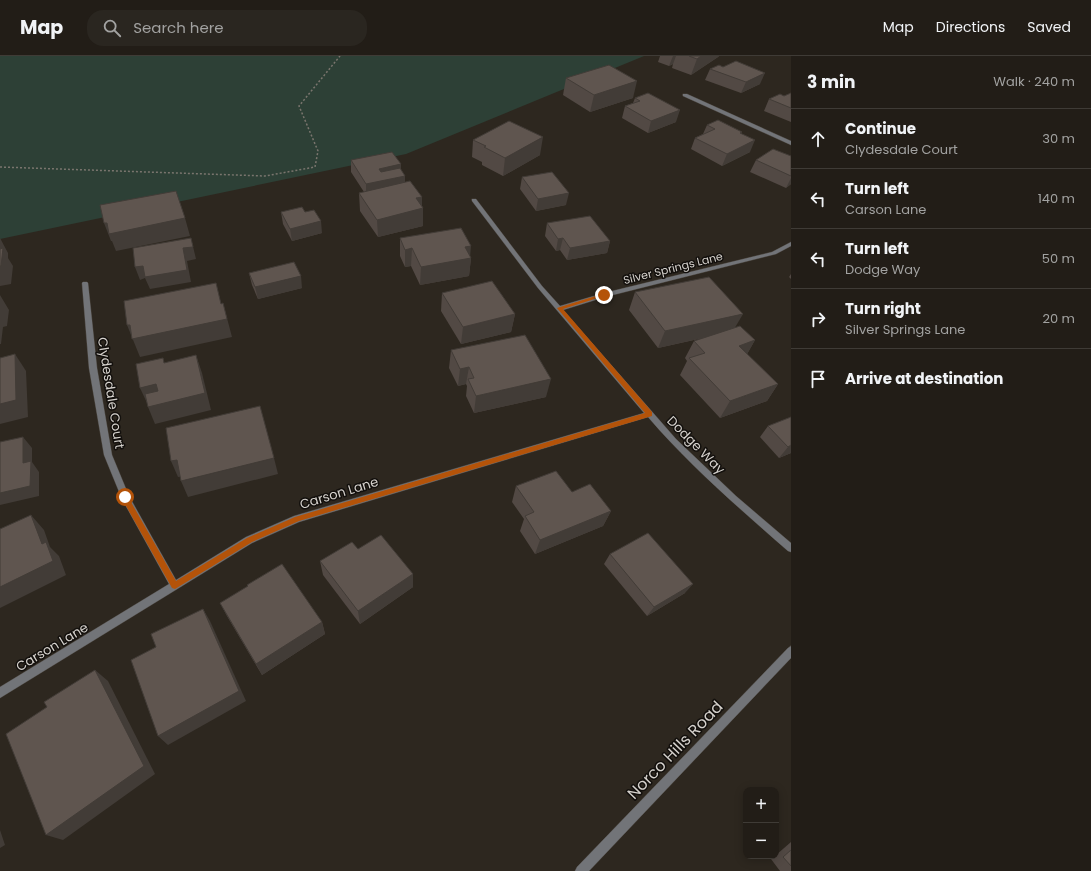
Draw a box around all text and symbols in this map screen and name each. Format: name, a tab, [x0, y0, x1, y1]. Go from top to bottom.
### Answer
search box	[87, 10, 367, 46]
text: Map	[20, 14, 63, 41]
icon: search	[101, 17, 123, 39]
text: Search here	[133, 17, 224, 38]
text: Map	[883, 17, 914, 37]
text: Directions	[936, 17, 1005, 37]
text: Saved	[1027, 17, 1071, 37]
text: 3 min	[807, 70, 855, 94]
text: Walk · 240 m	[993, 72, 1075, 91]
text: Continue	[845, 118, 916, 139]
icon: ahead	[807, 128, 829, 150]
text: 30 m	[1042, 129, 1075, 148]
text: Clydesdale Court	[845, 140, 958, 159]
text: Turn left	[845, 178, 909, 199]
icon: left	[807, 188, 829, 210]
text: 140 m	[1038, 189, 1075, 208]
text: Carson Lane	[845, 200, 926, 219]
text: Turn left	[845, 238, 909, 259]
street label: Silver Springs Lane	[622, 248, 724, 288]
icon: left	[807, 248, 829, 270]
text: 50 m	[1042, 249, 1075, 268]
text: Dodge Way	[845, 260, 920, 279]
route end	[595, 286, 613, 304]
text: Turn right	[845, 298, 921, 319]
icon: right	[807, 308, 829, 330]
text: 20 m	[1042, 309, 1075, 328]
text: Silver Springs Lane	[845, 320, 965, 339]
street label: Clydesdale Court	[93, 336, 129, 450]
icon: arrive	[807, 368, 829, 390]
text: Arrive at destination	[845, 368, 1003, 389]
street label: Dodge Way	[663, 412, 730, 479]
street label: Carson Lane	[297, 472, 381, 514]
route start	[116, 488, 134, 506]
street label: Carson Lane	[12, 618, 92, 676]
street label: Norco Hills Road	[622, 696, 728, 804]
map controls	[743, 787, 779, 859]
button: +	[743, 787, 779, 823]
button: −	[743, 823, 779, 859]

